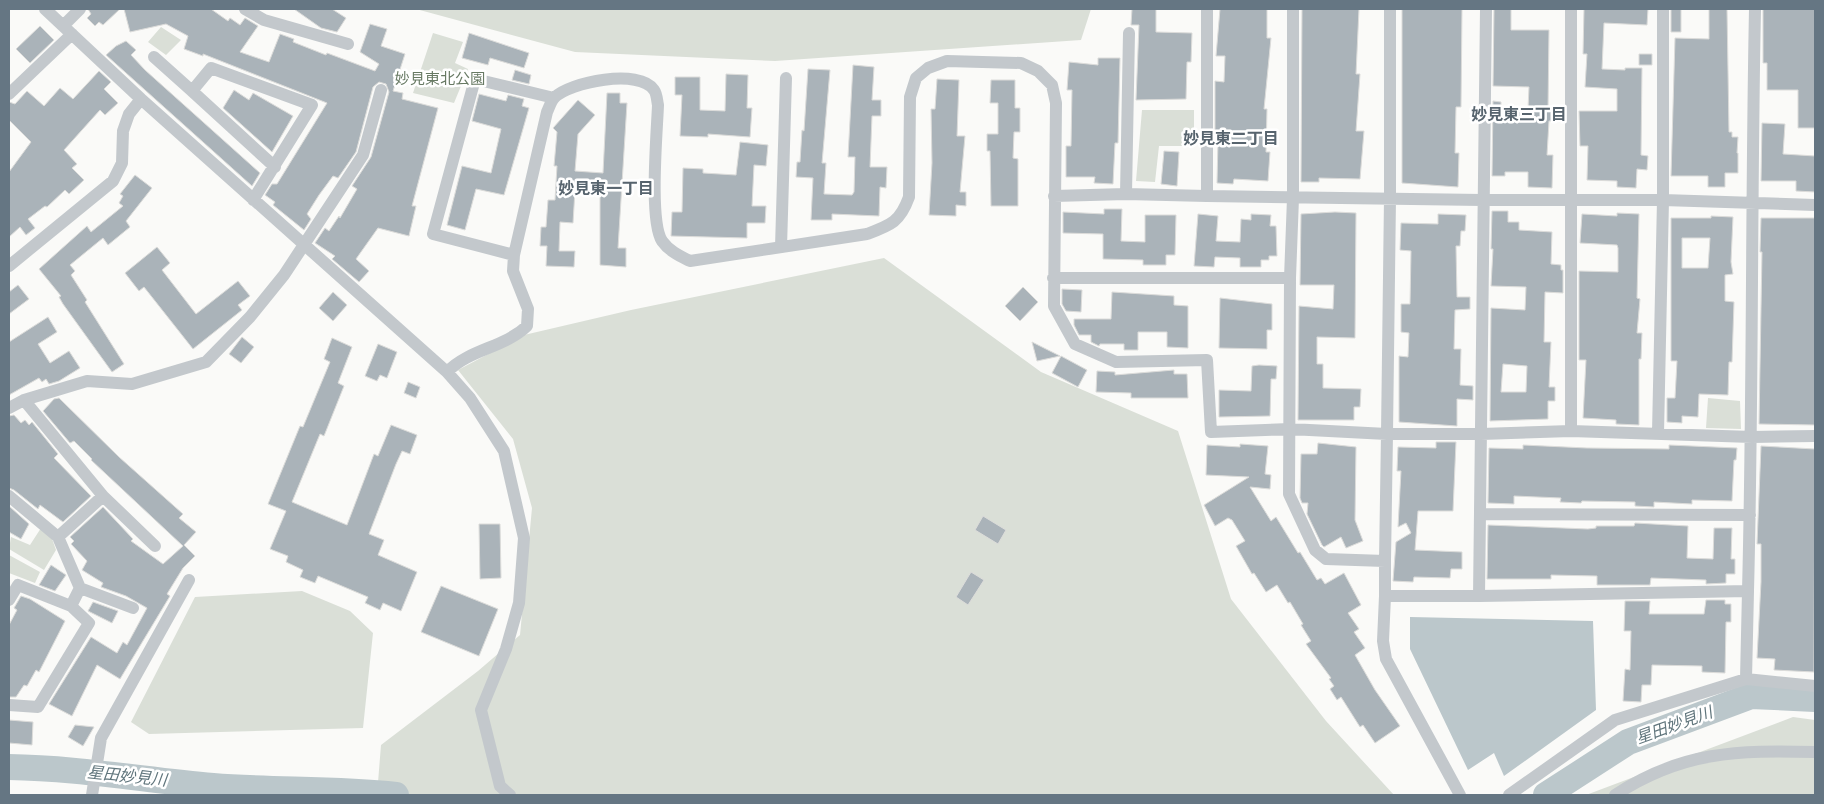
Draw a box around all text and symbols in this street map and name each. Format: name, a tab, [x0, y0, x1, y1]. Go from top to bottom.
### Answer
park label: 妙見東北公園	[395, 70, 485, 88]
district label: 妙見東三丁目	[1471, 105, 1567, 124]
district label: 妙見東二丁目	[1183, 129, 1279, 148]
district label: 妙見東一丁目	[558, 179, 654, 198]
water label: 星田妙見川	[1633, 702, 1717, 748]
water label: 星田妙見川	[86, 762, 170, 790]

